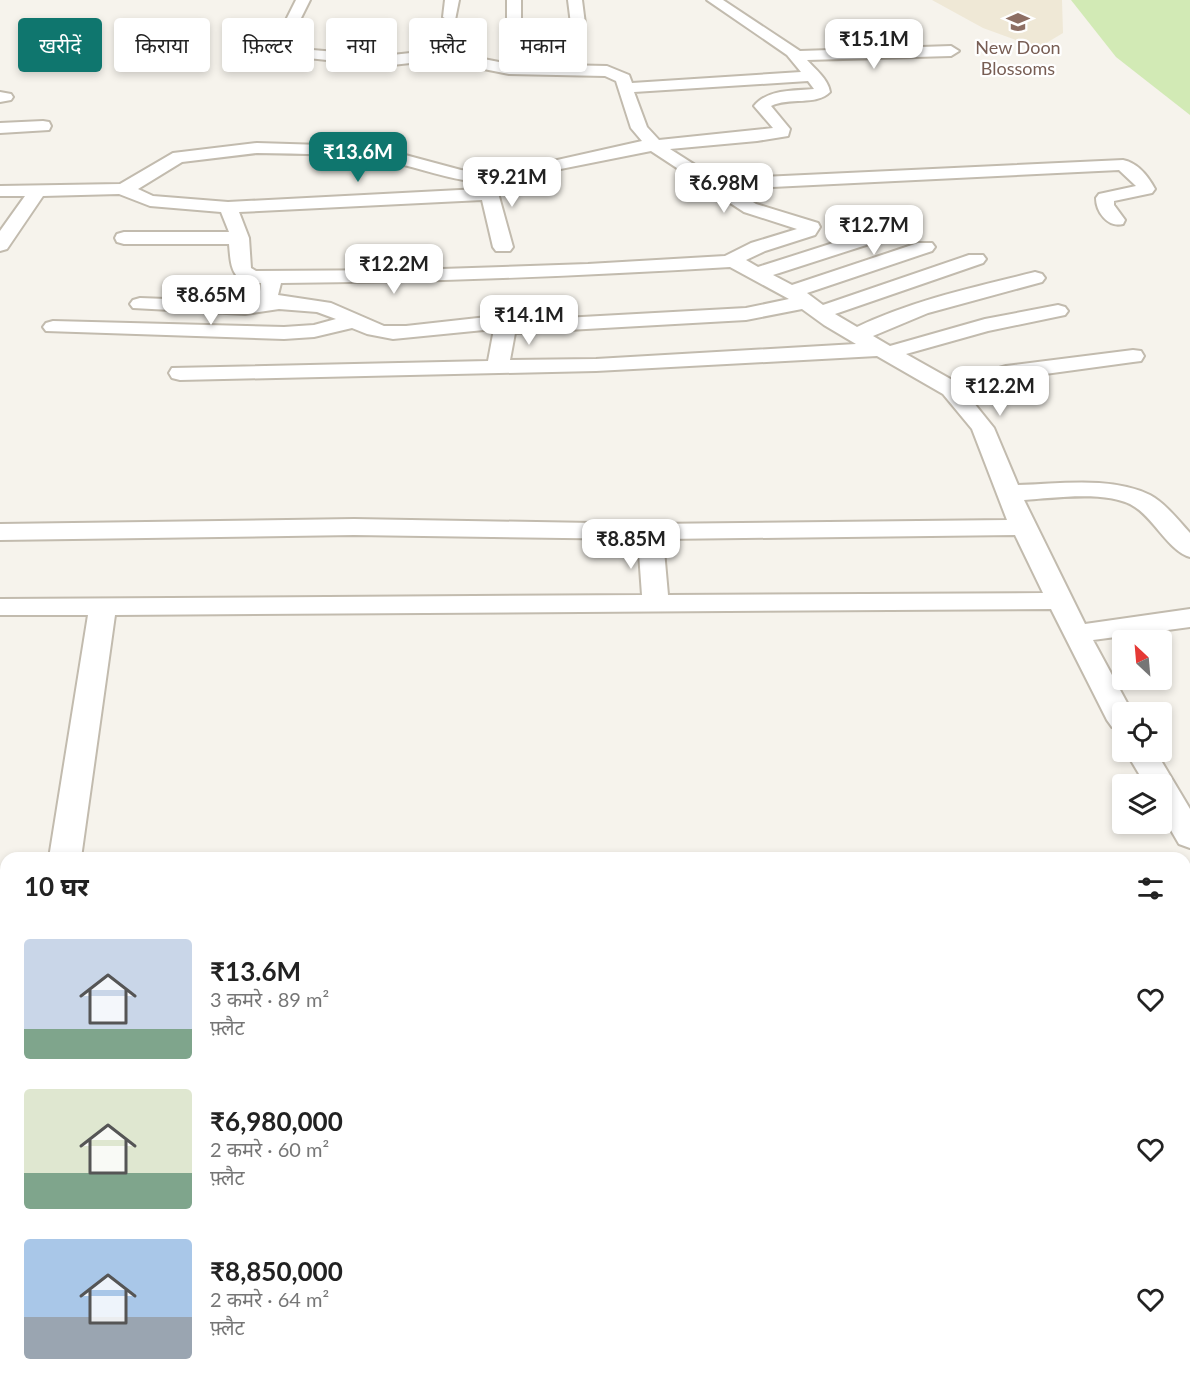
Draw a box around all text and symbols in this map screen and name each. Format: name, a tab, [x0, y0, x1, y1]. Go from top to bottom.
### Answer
school or university icon: New Doon Blossoms	[1005, 9, 1031, 35]
chip: खरीदें	[18, 18, 102, 72]
chip: किराया	[114, 18, 210, 72]
chip: फ़िल्टर	[222, 18, 314, 72]
chip: नया	[326, 18, 397, 72]
chip: फ़्लैट	[409, 18, 487, 72]
chip: मकान	[499, 18, 587, 72]
pin: ₹15.1M	[825, 19, 923, 70]
text: ₹15.1M	[839, 26, 909, 50]
place label: New Doon Blossoms	[975, 36, 1061, 79]
pin: ₹13.6M	[309, 132, 407, 183]
text: ₹13.6M	[323, 139, 393, 163]
pin: ₹9.21M	[463, 157, 561, 208]
pin: ₹6.98M	[675, 163, 773, 214]
text: ₹9.21M	[477, 164, 547, 188]
text: ₹6.98M	[689, 170, 759, 194]
pin: ₹12.7M	[825, 205, 923, 256]
text: ₹12.7M	[839, 212, 909, 236]
pin: ₹12.2M	[345, 244, 443, 295]
text: ₹12.2M	[359, 251, 429, 275]
pin: ₹8.65M	[162, 275, 260, 326]
text: ₹8.65M	[176, 282, 246, 306]
pin: ₹14.1M	[480, 295, 578, 346]
text: ₹14.1M	[494, 302, 564, 326]
pin: ₹12.2M	[951, 366, 1049, 417]
text: ₹12.2M	[965, 373, 1035, 397]
pin: ₹8.85M	[582, 519, 680, 570]
text: ₹8.85M	[596, 526, 666, 550]
north arrow	[1112, 630, 1172, 690]
map controls	[1112, 630, 1172, 834]
button: locate	[1112, 702, 1172, 762]
button: layers	[1112, 774, 1172, 834]
text: 10 घर	[24, 870, 89, 902]
icon: filters	[1134, 872, 1167, 905]
text: ₹13.6M	[210, 955, 301, 987]
icon: home	[72, 963, 144, 1035]
icon: heart	[1134, 983, 1167, 1016]
text: 3 कमरे · 89 m²	[210, 987, 329, 1011]
text: फ़्लैट	[210, 1015, 245, 1039]
text: ₹6,980,000	[210, 1105, 343, 1137]
icon: home	[72, 1113, 144, 1185]
icon: heart	[1134, 1133, 1167, 1166]
text: 2 कमरे · 60 m²	[210, 1137, 329, 1161]
text: फ़्लैट	[210, 1165, 245, 1189]
text: ₹8,850,000	[210, 1255, 343, 1287]
icon: home	[72, 1263, 144, 1335]
icon: heart	[1134, 1283, 1167, 1316]
text: 2 कमरे · 64 m²	[210, 1287, 329, 1311]
text: फ़्लैट	[210, 1315, 245, 1339]

